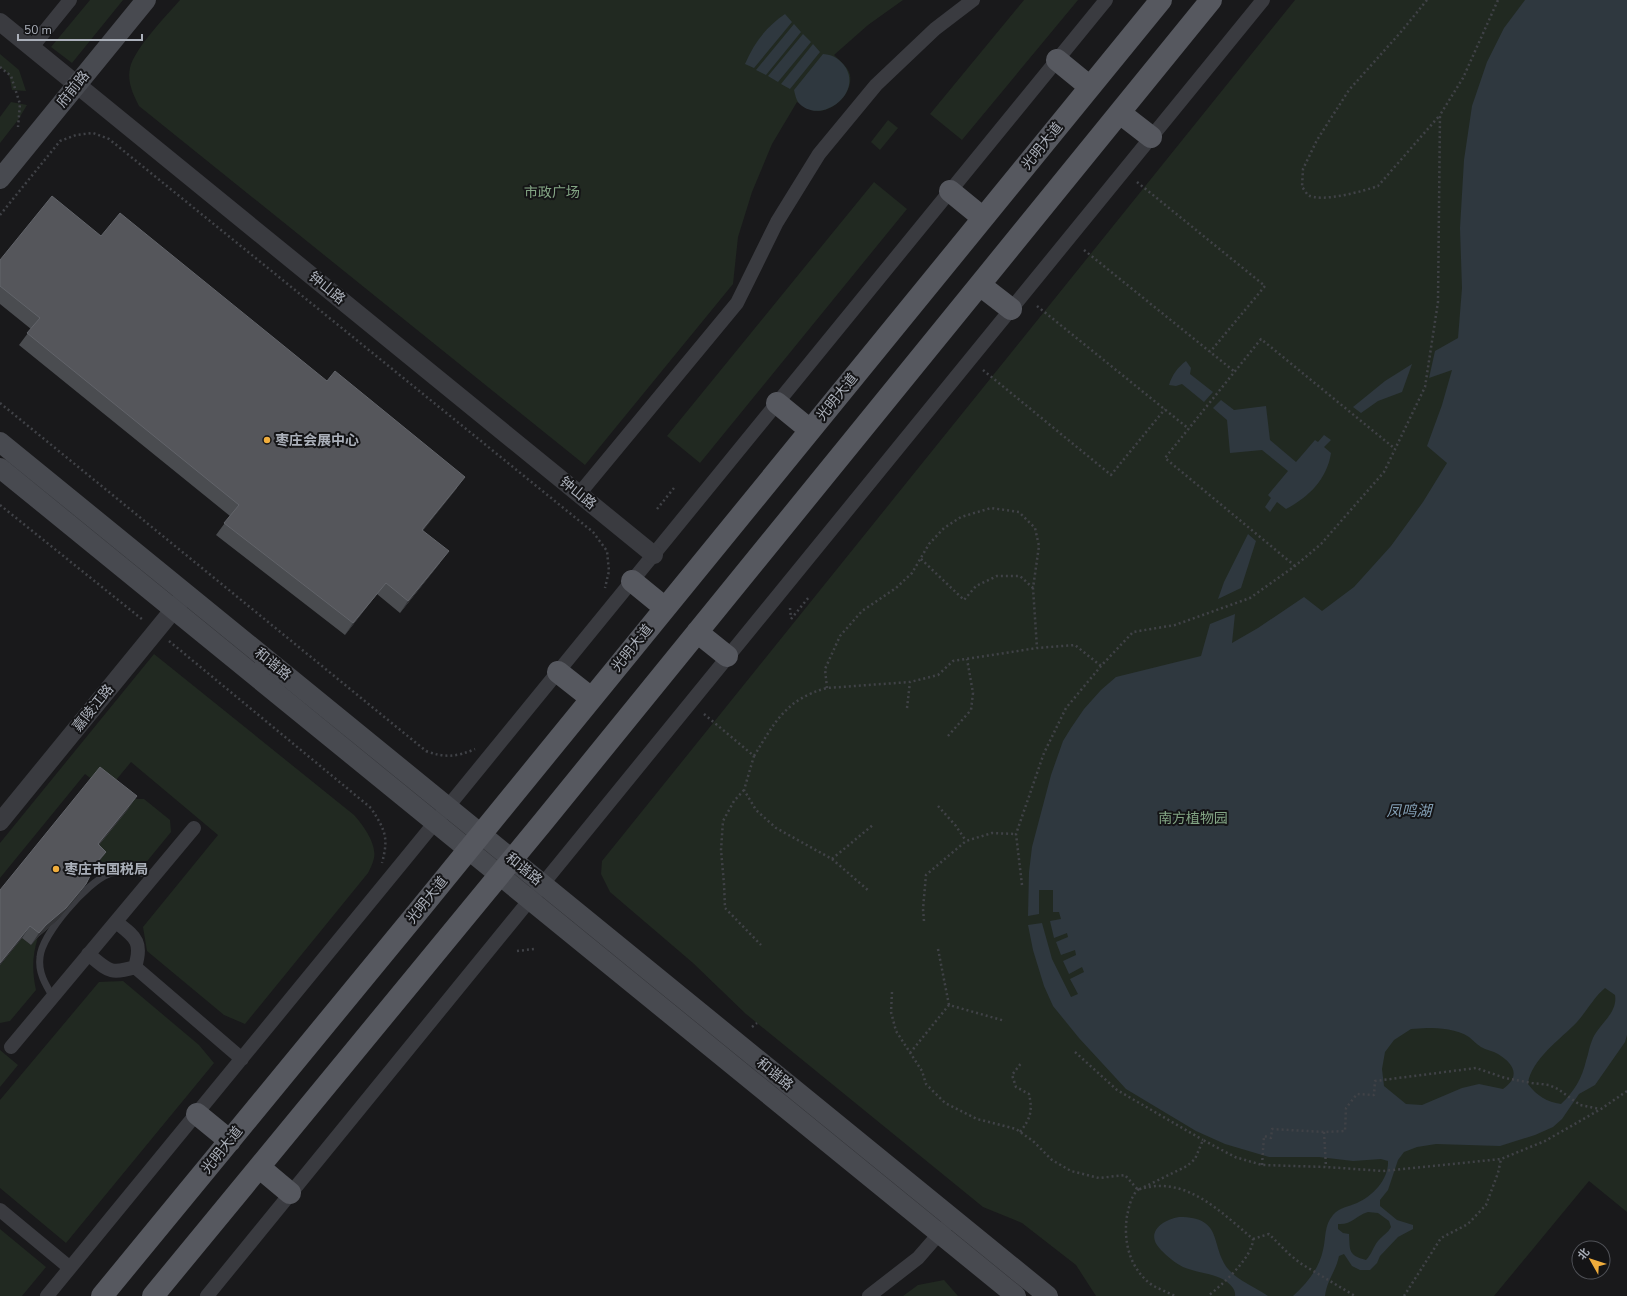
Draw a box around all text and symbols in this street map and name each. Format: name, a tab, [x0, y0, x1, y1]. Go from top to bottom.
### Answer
scale bar	[18, 16, 142, 42]
text: 50 m	[24, 22, 52, 38]
street label: 府前路	[52, 67, 94, 111]
street label: 光明大道	[1017, 118, 1067, 174]
park label: 市政广场	[524, 183, 580, 202]
street label: 钟山路	[305, 267, 349, 309]
street label: 光明大道	[812, 369, 862, 425]
place label: 枣庄会展中心	[275, 431, 359, 450]
marker: 枣庄会展中心	[262, 435, 272, 445]
street label: 钟山路	[556, 472, 600, 514]
street label: 光明大道	[607, 620, 657, 676]
street label: 和谐路	[251, 643, 295, 685]
street label: 嘉陵江路	[68, 680, 118, 736]
water label: 凤鸣湖	[1386, 801, 1433, 821]
park label: 南方植物园	[1158, 809, 1228, 828]
street label: 和谐路	[502, 848, 546, 890]
place label: 枣庄市国税局	[64, 860, 148, 879]
marker: 枣庄市国税局	[51, 864, 61, 874]
street label: 光明大道	[402, 872, 452, 928]
street label: 和谐路	[753, 1053, 797, 1095]
street label: 光明大道	[197, 1122, 247, 1178]
north arrow	[1571, 1240, 1611, 1280]
text: 北	[1574, 1245, 1593, 1263]

